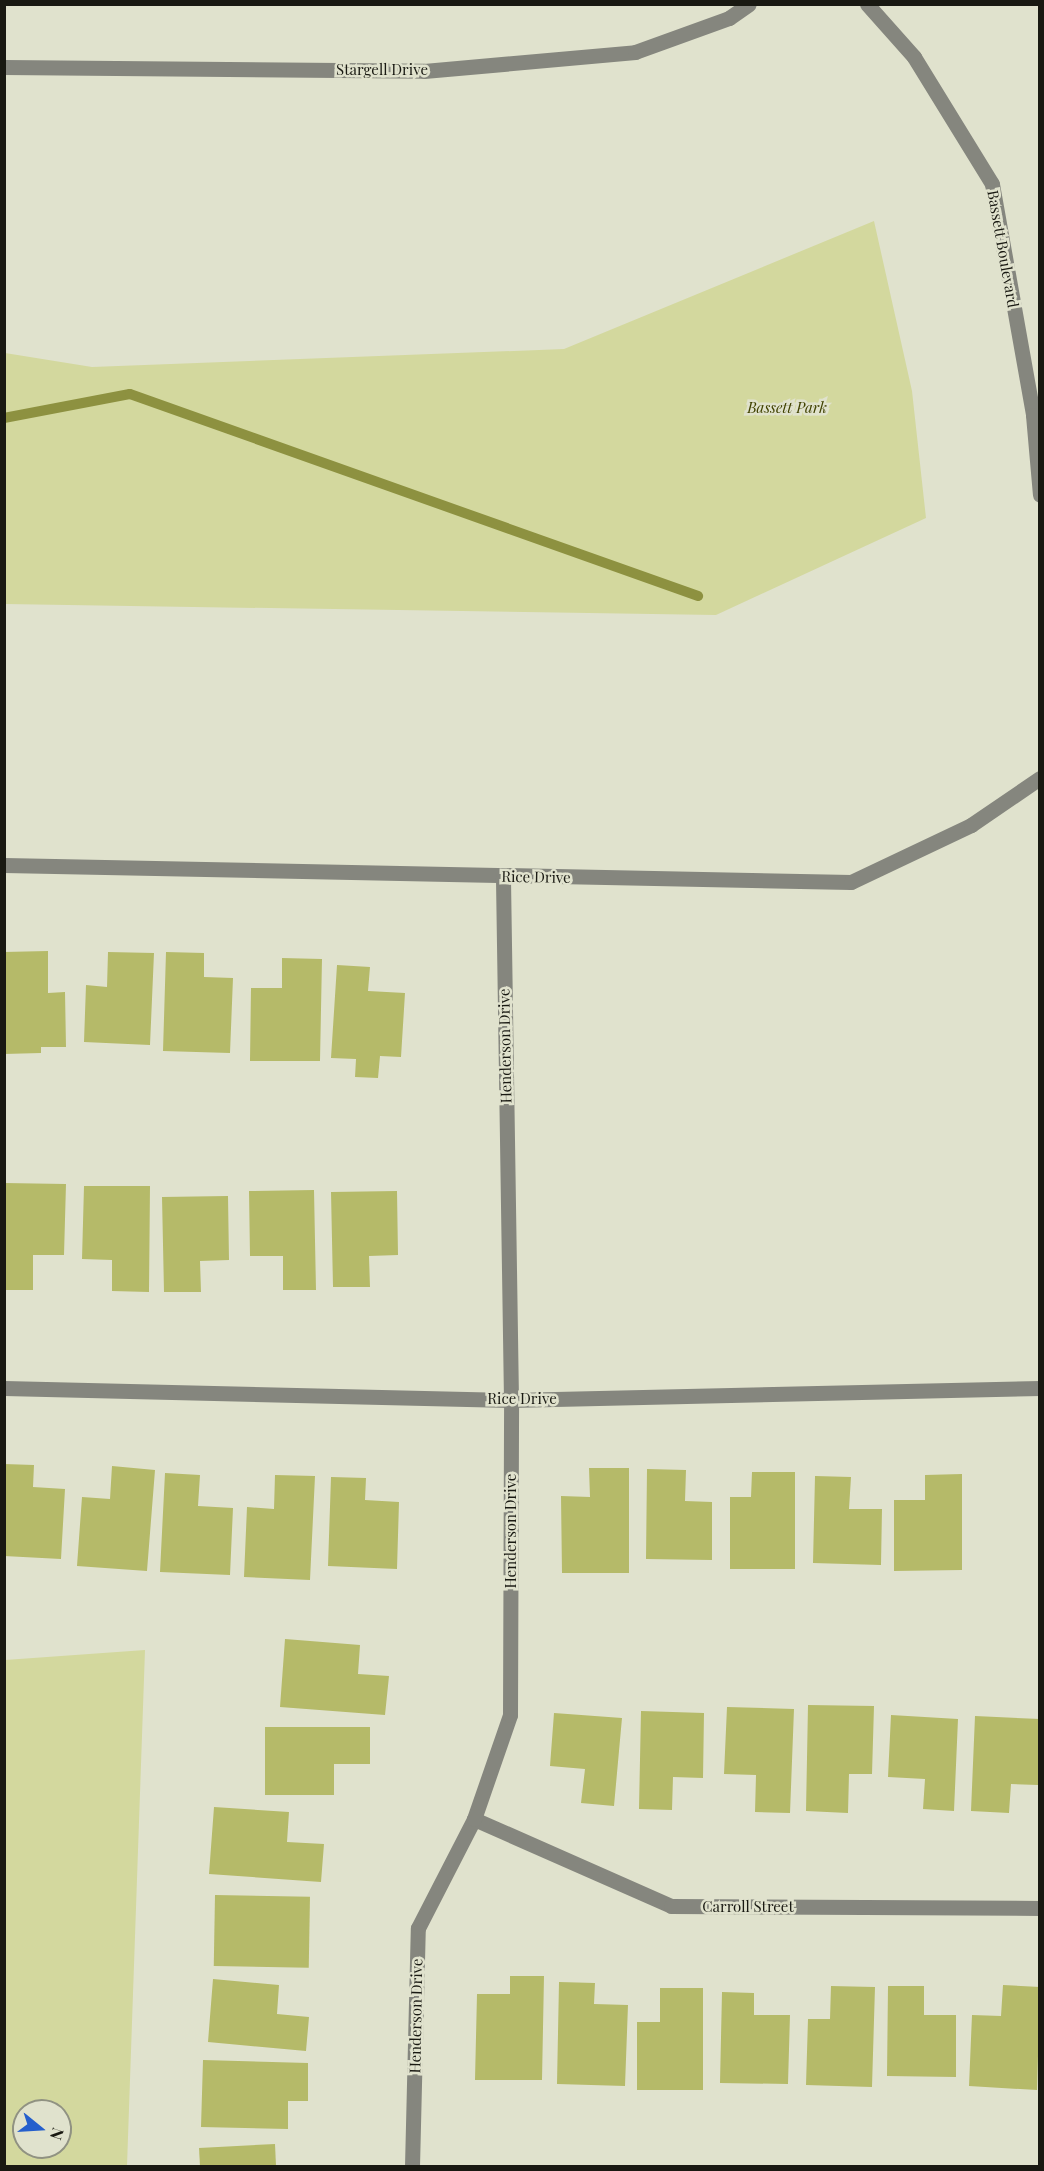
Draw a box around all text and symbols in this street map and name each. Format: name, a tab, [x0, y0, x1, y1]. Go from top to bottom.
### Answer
street label: Stargell Drive	[336, 61, 428, 79]
street label: Bassett Boulevard	[984, 189, 1022, 309]
park label: Bassett Park	[747, 399, 827, 417]
street label: Rice Drive	[501, 867, 571, 887]
street label: Henderson Drive	[495, 988, 515, 1104]
street label: Rice Drive	[487, 1390, 557, 1408]
street label: Henderson Drive	[502, 1474, 520, 1588]
street label: Carroll Street	[702, 1898, 794, 1916]
street label: Henderson Drive	[406, 1958, 426, 2074]
north arrow	[12, 2099, 72, 2159]
text: N	[46, 2125, 69, 2143]

